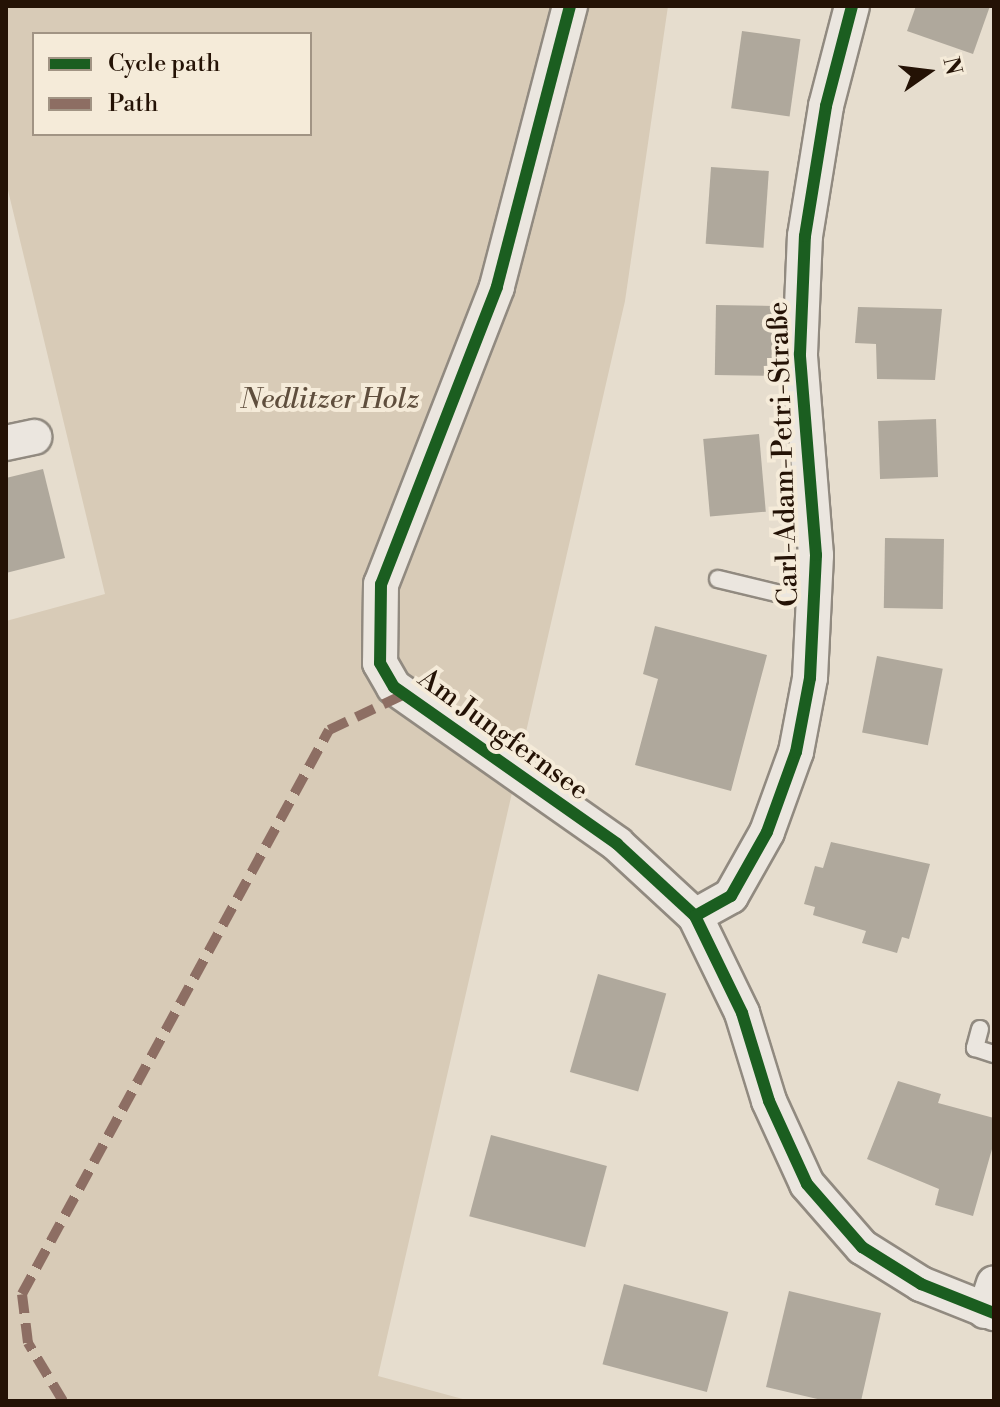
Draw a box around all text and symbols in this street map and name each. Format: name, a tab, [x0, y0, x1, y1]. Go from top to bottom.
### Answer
legend	[32, 32, 312, 136]
north arrow	[888, 32, 968, 112]
text: Cycle path	[108, 49, 220, 79]
text: N	[937, 54, 967, 78]
text: Path	[108, 89, 158, 119]
street label: Carl-Adam-Petri-Straße	[762, 301, 806, 607]
park label: Nedlitzer Holz	[240, 383, 420, 417]
street label: Am Jungfernsee	[411, 662, 595, 808]

